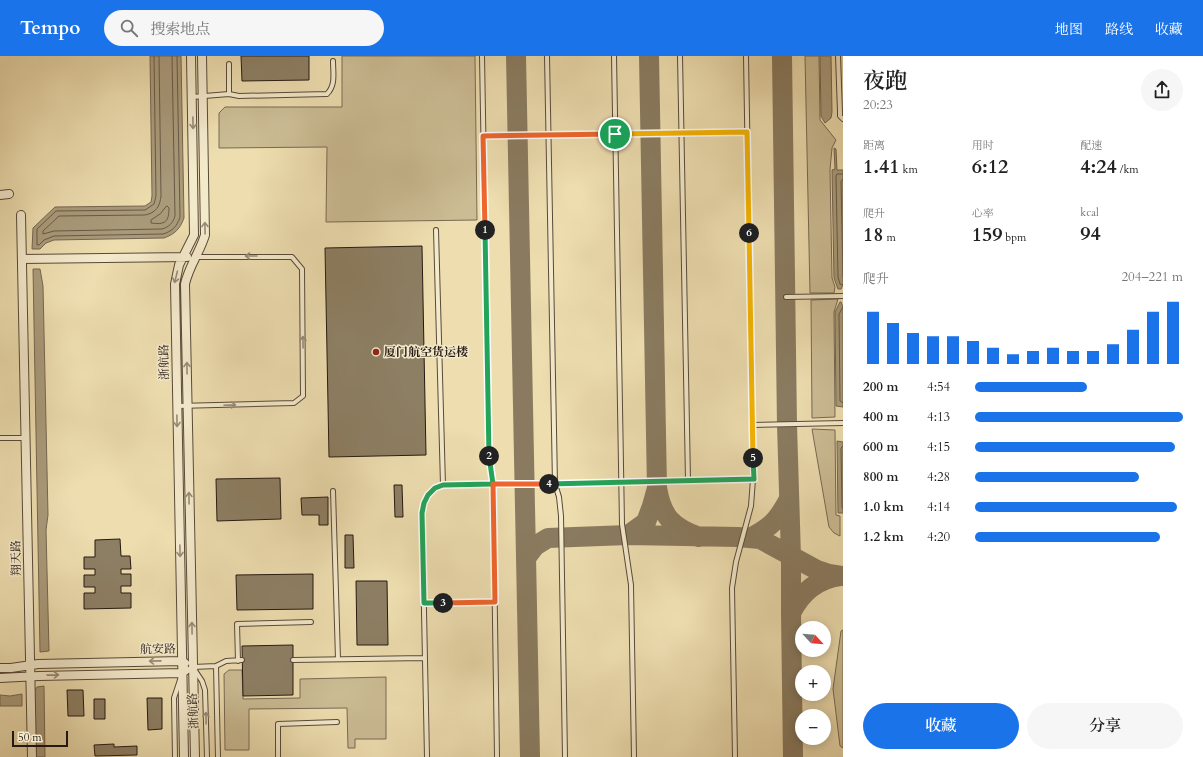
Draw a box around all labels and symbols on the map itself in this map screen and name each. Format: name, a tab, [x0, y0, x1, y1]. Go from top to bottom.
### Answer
one-way arrow	[189, 116, 196, 129]
pin	[598, 117, 632, 151]
pin: 1	[475, 220, 495, 240]
one-way arrow	[201, 222, 208, 235]
pin: 6	[739, 223, 759, 243]
one-way arrow	[245, 252, 258, 260]
one-way arrow	[172, 270, 180, 283]
one-way arrow	[299, 336, 307, 349]
street label: 浙航路	[156, 344, 172, 380]
place label: 厦门航空货运楼	[384, 344, 468, 360]
marker: 厦门航空货运楼	[371, 347, 381, 357]
one-way arrow	[183, 362, 191, 375]
one-way arrow	[223, 401, 236, 408]
one-way arrow	[173, 414, 181, 427]
pin: 2	[479, 446, 499, 466]
pin: 5	[743, 448, 763, 468]
pin: 4	[539, 474, 559, 494]
one-way arrow	[186, 492, 193, 505]
street label: 翔天路	[8, 540, 24, 576]
one-way arrow	[176, 544, 184, 557]
pin: 3	[433, 593, 453, 613]
north arrow	[795, 621, 831, 657]
one-way arrow	[188, 622, 196, 635]
street label: 航安路	[140, 641, 176, 657]
one-way arrow	[149, 658, 162, 665]
one-way arrow	[46, 671, 59, 679]
street label: 浙航路	[184, 693, 202, 729]
one-way arrow	[202, 712, 210, 725]
scale bar	[12, 729, 68, 748]

